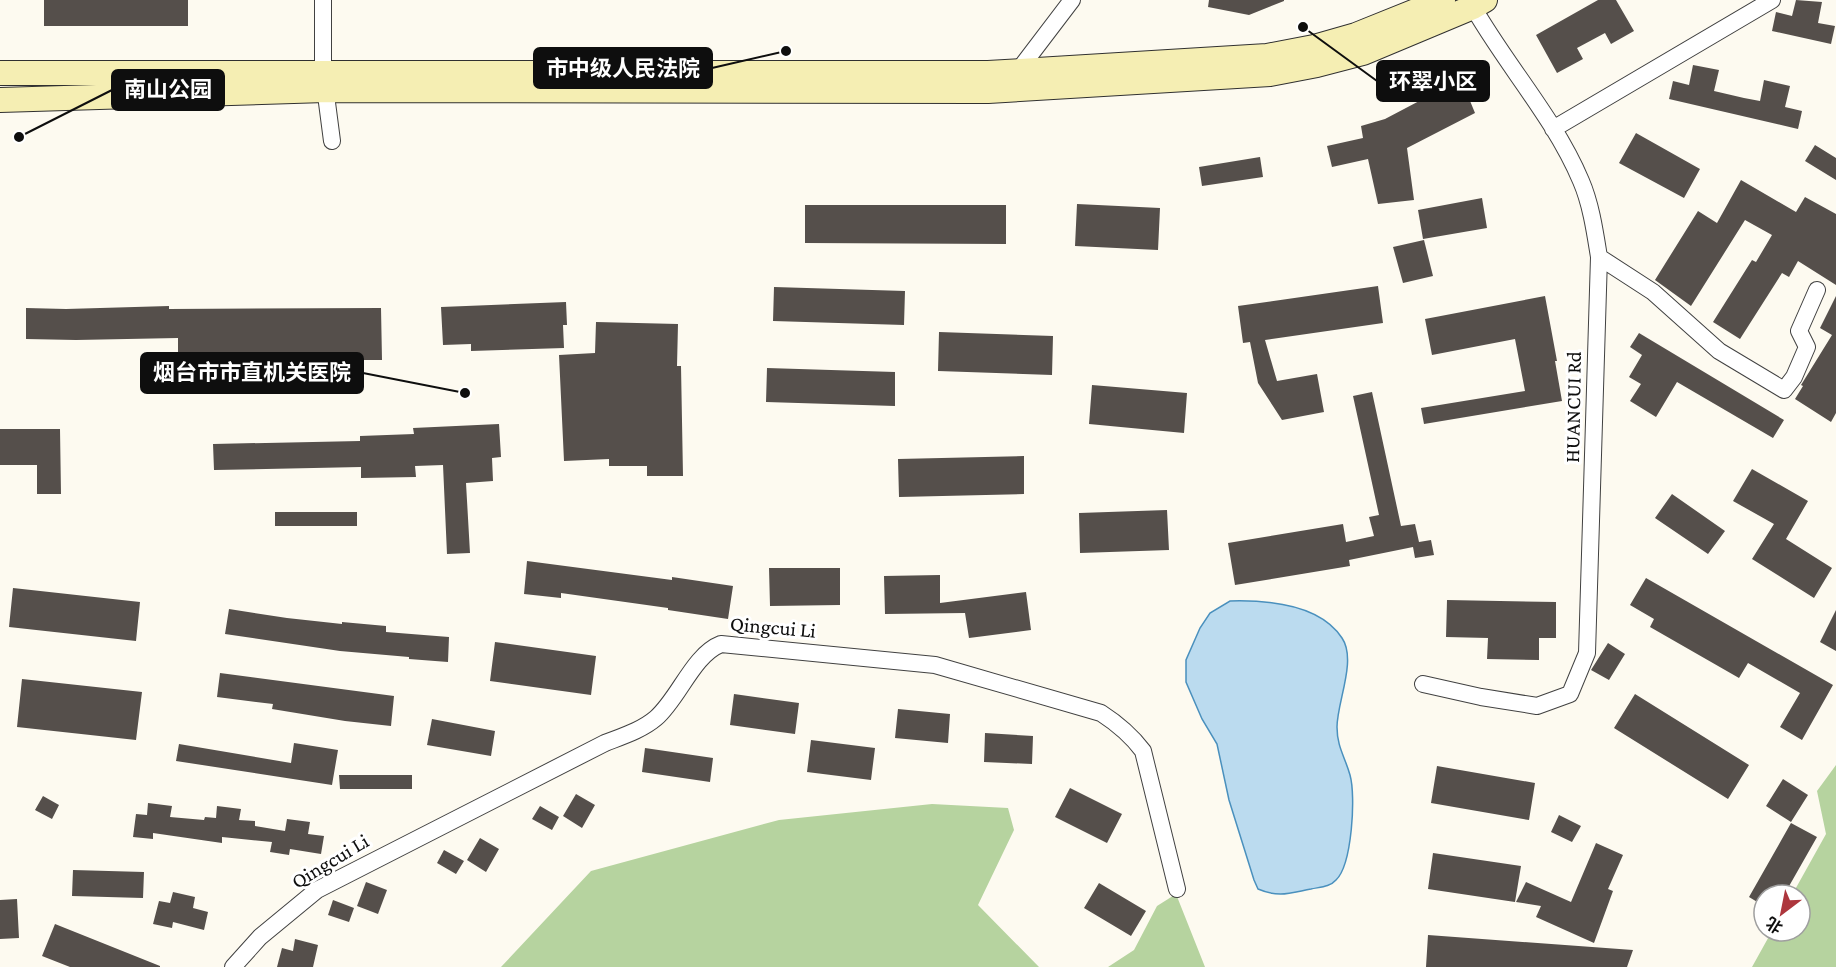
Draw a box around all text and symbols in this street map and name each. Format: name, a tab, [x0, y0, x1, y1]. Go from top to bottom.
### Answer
callout: 市中级人民法院	[534, 48, 712, 88]
text: 市中级人民法院	[546, 56, 700, 81]
callout: 环翠小区	[1377, 61, 1489, 101]
text: 环翠小区	[1389, 69, 1477, 94]
callout: 南山公园	[112, 70, 224, 110]
text: 南山公园	[124, 77, 212, 102]
street label: HUANCUI Rd	[1560, 351, 1586, 463]
callout: 烟台市市直机关医院	[141, 353, 363, 393]
text: 烟台市市直机关医院	[153, 360, 351, 385]
street label: Qingcui Li	[729, 611, 817, 643]
street label: Qingcui Li	[287, 828, 374, 893]
north arrow	[1752, 883, 1812, 943]
text: 北	[1763, 914, 1786, 937]

